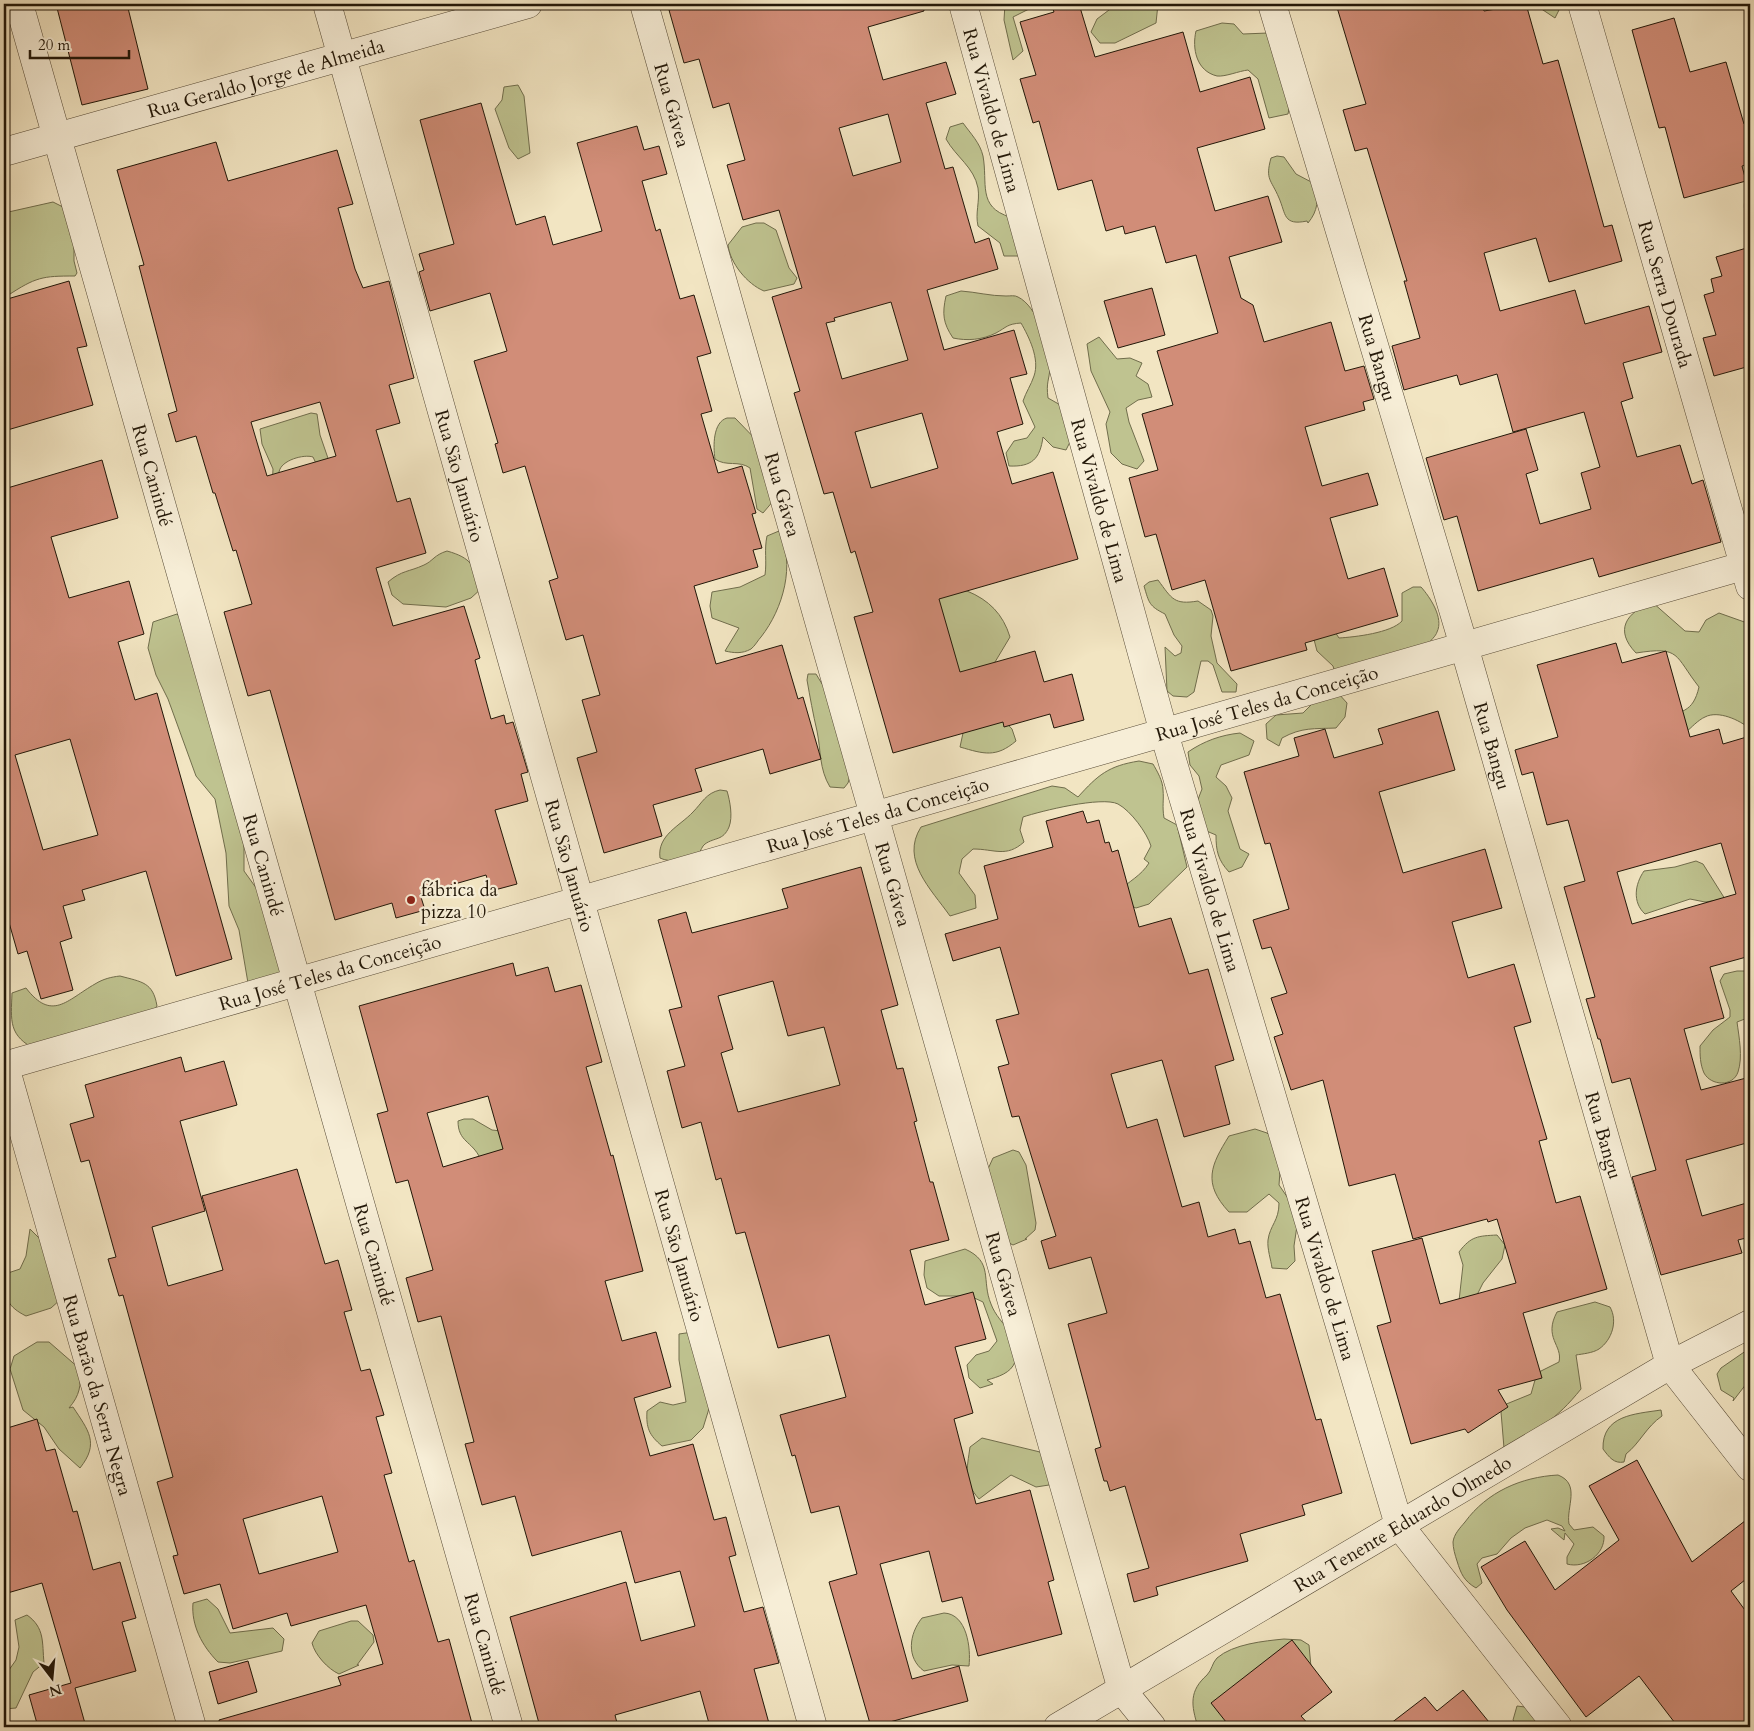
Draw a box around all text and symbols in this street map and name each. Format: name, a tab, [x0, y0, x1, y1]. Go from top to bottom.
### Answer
street label: Rua Vivaldo de Lima	[956, 25, 1026, 195]
scale bar	[30, 28, 129, 60]
street label: Rua Geraldo Jorge de Almeida	[145, 33, 387, 125]
text: 20 m	[38, 35, 70, 55]
street label: Rua Gávea	[647, 60, 696, 151]
street label: Rua Serra Dourada	[1631, 218, 1698, 371]
street label: Rua Bangu	[1351, 311, 1402, 405]
street label: Rua São Januário	[428, 406, 490, 545]
street label: Rua Vivaldo de Lima	[1064, 416, 1134, 586]
street label: Rua Canindé	[125, 421, 179, 530]
street label: Rua Gávea	[758, 450, 806, 540]
street label: Rua José Teles da Conceição	[1153, 660, 1381, 748]
street label: Rua Bangu	[1467, 699, 1517, 793]
street label: Rua José Teles da Conceição	[764, 771, 992, 860]
street label: Rua São Januário	[538, 796, 600, 935]
street label: Rua Vivaldo de Lima	[1173, 805, 1246, 975]
street label: Rua Canindé	[236, 811, 290, 919]
street label: Rua Gávea	[868, 839, 917, 930]
place label: fábrica da pizza 10	[421, 877, 498, 925]
marker: fábrica da pizza 10	[405, 894, 417, 906]
street label: Rua José Teles da Conceição	[216, 929, 444, 1018]
street label: Rua Bangu	[1578, 1089, 1628, 1182]
street label: Rua São Januário	[648, 1186, 710, 1325]
street label: Rua Vivaldo de Lima	[1288, 1194, 1361, 1364]
street label: Rua Canindé	[347, 1200, 401, 1309]
street label: Rua Gávea	[979, 1229, 1027, 1319]
street label: Rua Barão da Serra Negra	[56, 1292, 138, 1499]
street label: Rua Tenente Eduardo Olmedo	[1289, 1450, 1517, 1599]
street label: Rua Canindé	[458, 1590, 511, 1699]
north arrow	[28, 1654, 78, 1704]
text: N	[47, 1679, 64, 1701]

